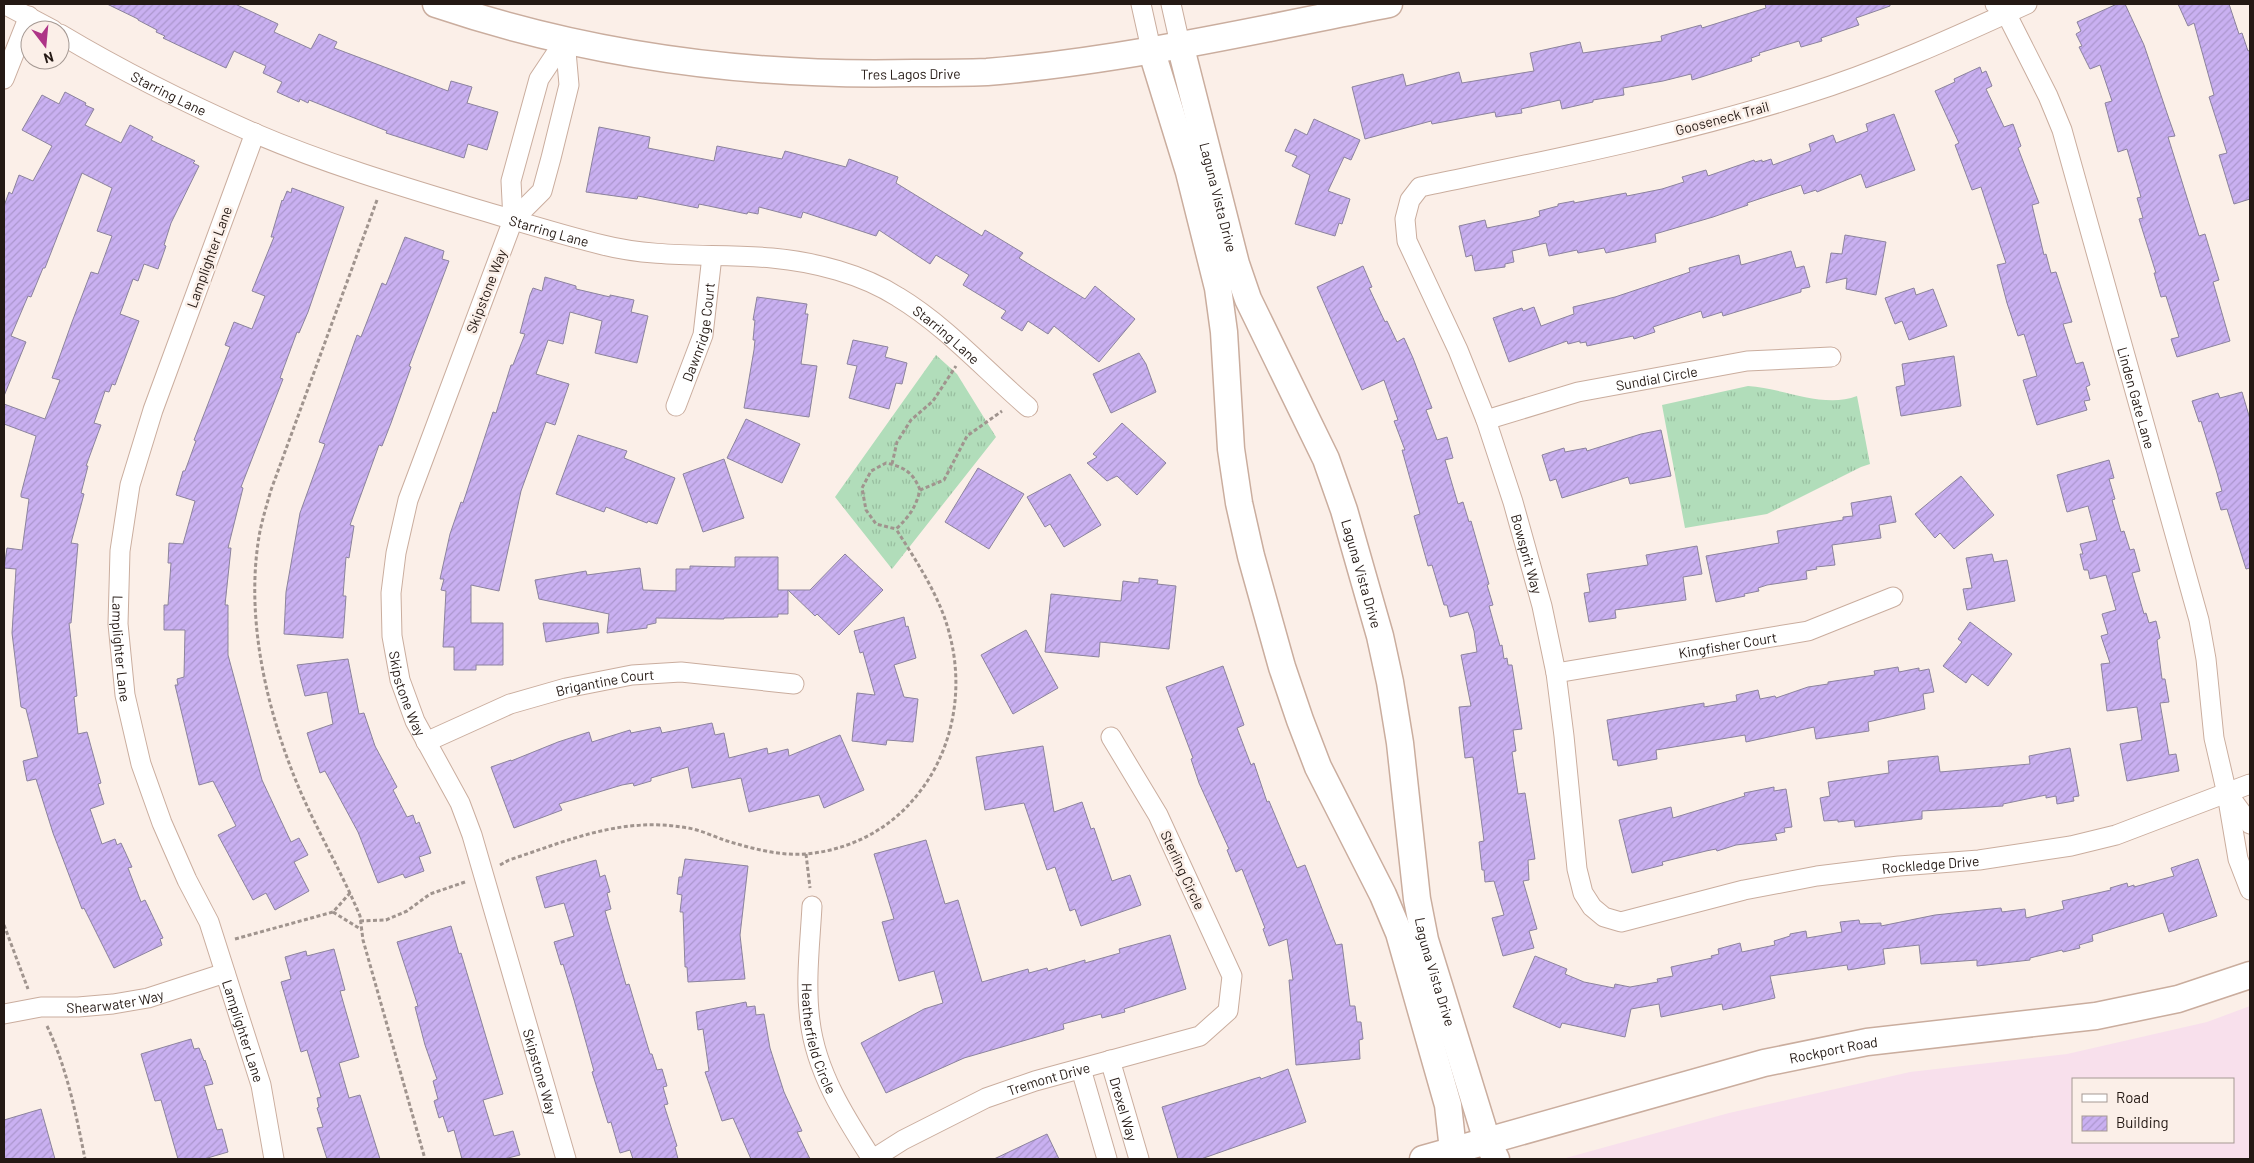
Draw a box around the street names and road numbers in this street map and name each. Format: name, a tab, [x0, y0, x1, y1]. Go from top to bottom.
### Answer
street label: Tres Lagos Drive	[860, 64, 961, 82]
street label: Starring Lane	[128, 67, 210, 119]
street label: Gooseneck Trail	[1673, 97, 1771, 139]
street label: Laguna Vista Drive	[1197, 141, 1241, 254]
street label: Lamplighter Lane	[183, 204, 235, 310]
street label: Starring Lane	[507, 211, 591, 250]
street label: Skipstone Way	[462, 246, 510, 335]
street label: Dawnridge Court	[678, 282, 717, 384]
street label: Starring Lane	[910, 301, 984, 367]
street label: Linden Gate Lane	[2114, 345, 2159, 451]
street label: Sundial Circle	[1614, 362, 1699, 393]
street label: Bowsprit Way	[1508, 512, 1547, 596]
street label: Laguna Vista Drive	[1338, 517, 1386, 630]
street label: Lamplighter Lane	[109, 595, 135, 703]
street label: Kingfisher Court	[1677, 628, 1778, 661]
street label: Skipstone Way	[386, 649, 430, 739]
street label: Brigantine Court	[554, 665, 655, 699]
street label: Sterling Circle	[1157, 828, 1209, 912]
street label: Rockledge Drive	[1881, 852, 1980, 877]
street label: Laguna Vista Drive	[1412, 916, 1460, 1028]
street label: Lamplighter Lane	[219, 977, 268, 1084]
street label: Heatherfield Circle	[799, 983, 840, 1096]
street label: Shearwater Way	[66, 985, 166, 1016]
street label: Skipstone Way	[520, 1027, 561, 1117]
street label: Rockport Road	[1788, 1032, 1878, 1066]
street label: Tremont Drive	[1005, 1058, 1092, 1099]
street label: Drexel Way	[1107, 1075, 1142, 1144]

